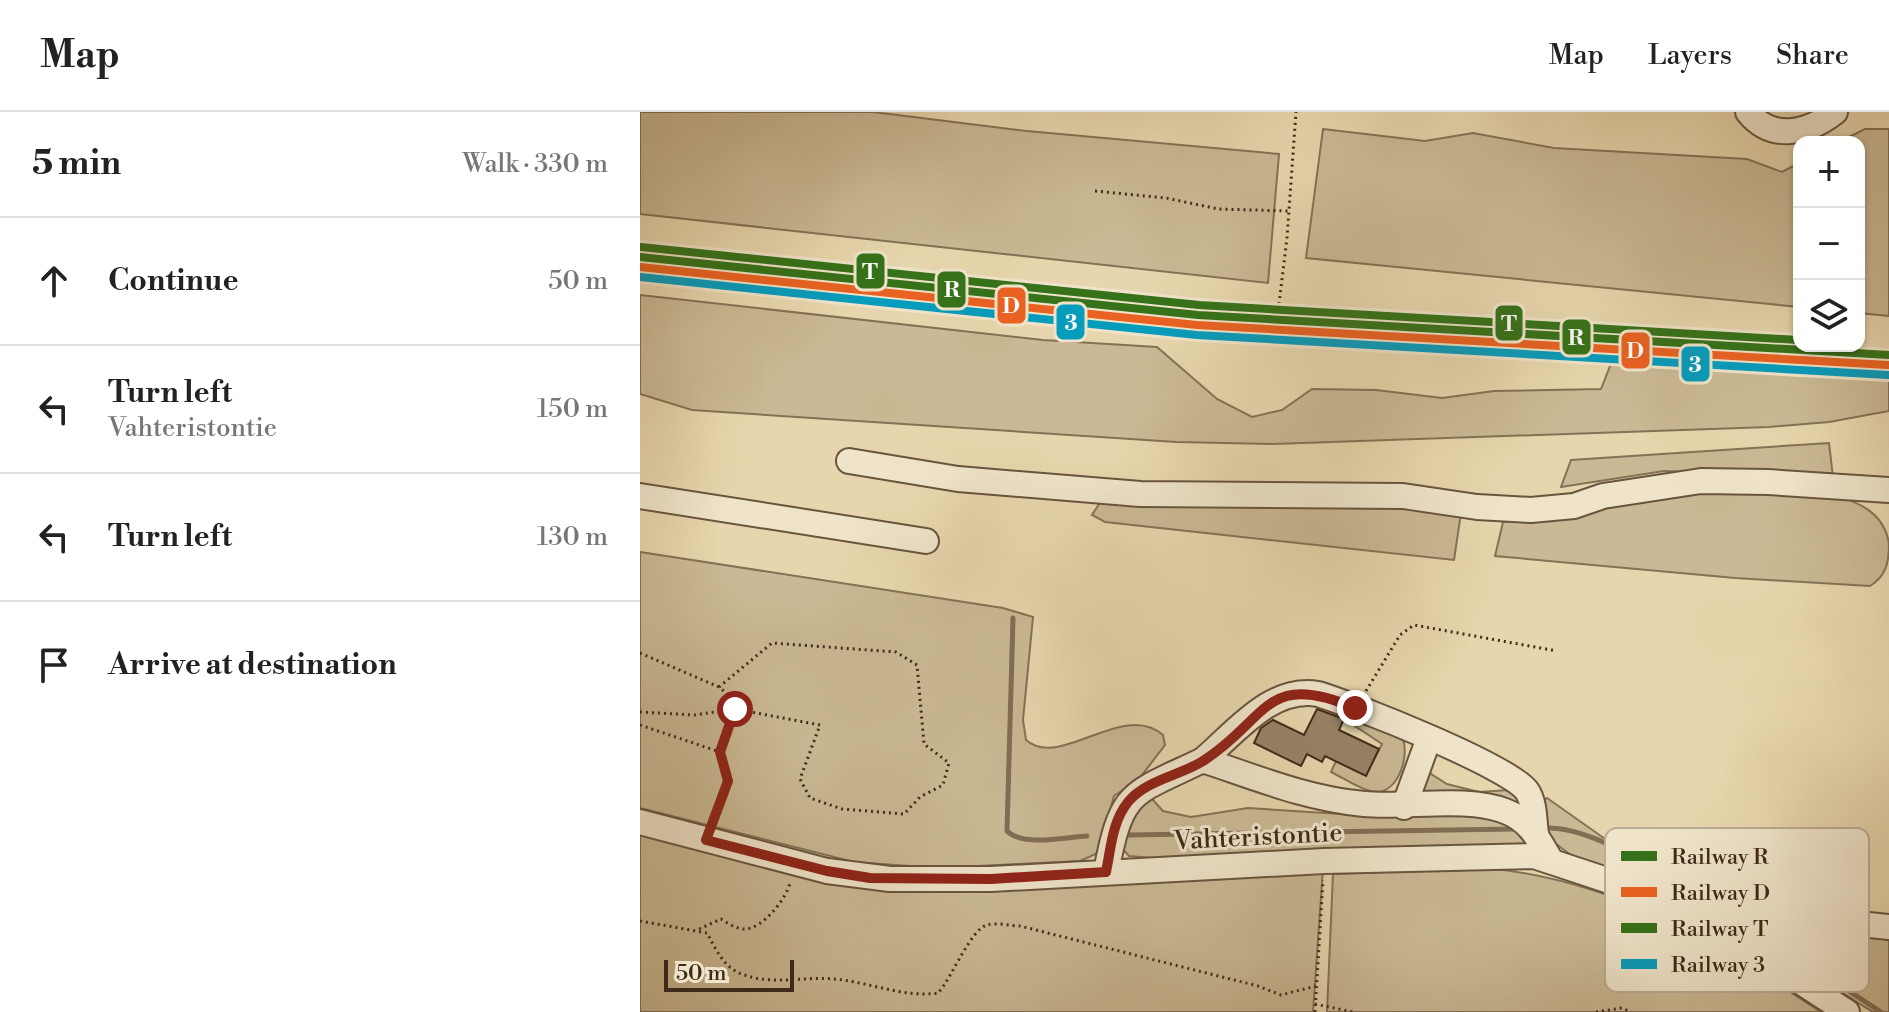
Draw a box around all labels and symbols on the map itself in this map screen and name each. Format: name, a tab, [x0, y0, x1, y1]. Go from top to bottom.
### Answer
line badge: T	[855, 252, 886, 290]
text: T	[862, 259, 878, 286]
line badge: R	[936, 270, 967, 309]
text: R	[944, 277, 961, 304]
line badge: D	[996, 286, 1027, 325]
text: D	[1002, 293, 1020, 320]
line badge: 3	[1055, 303, 1086, 341]
line badge: T	[1494, 304, 1524, 342]
text: 3	[1064, 310, 1078, 337]
text: T	[1501, 311, 1517, 338]
line badge: R	[1561, 318, 1592, 356]
text: R	[1568, 325, 1585, 352]
line badge: D	[1620, 331, 1651, 370]
text: D	[1626, 338, 1644, 365]
line badge: 3	[1680, 345, 1711, 383]
text: 3	[1688, 352, 1702, 379]
route end	[1337, 690, 1373, 726]
route start	[717, 691, 753, 727]
street label: Vahteristontie	[1172, 817, 1343, 857]
legend	[1605, 828, 1869, 992]
text: Railway R	[1671, 844, 1769, 871]
text: Railway D	[1671, 880, 1770, 907]
text: Railway T	[1671, 916, 1769, 943]
text: Railway 3	[1671, 952, 1765, 979]
scale bar	[664, 956, 794, 992]

